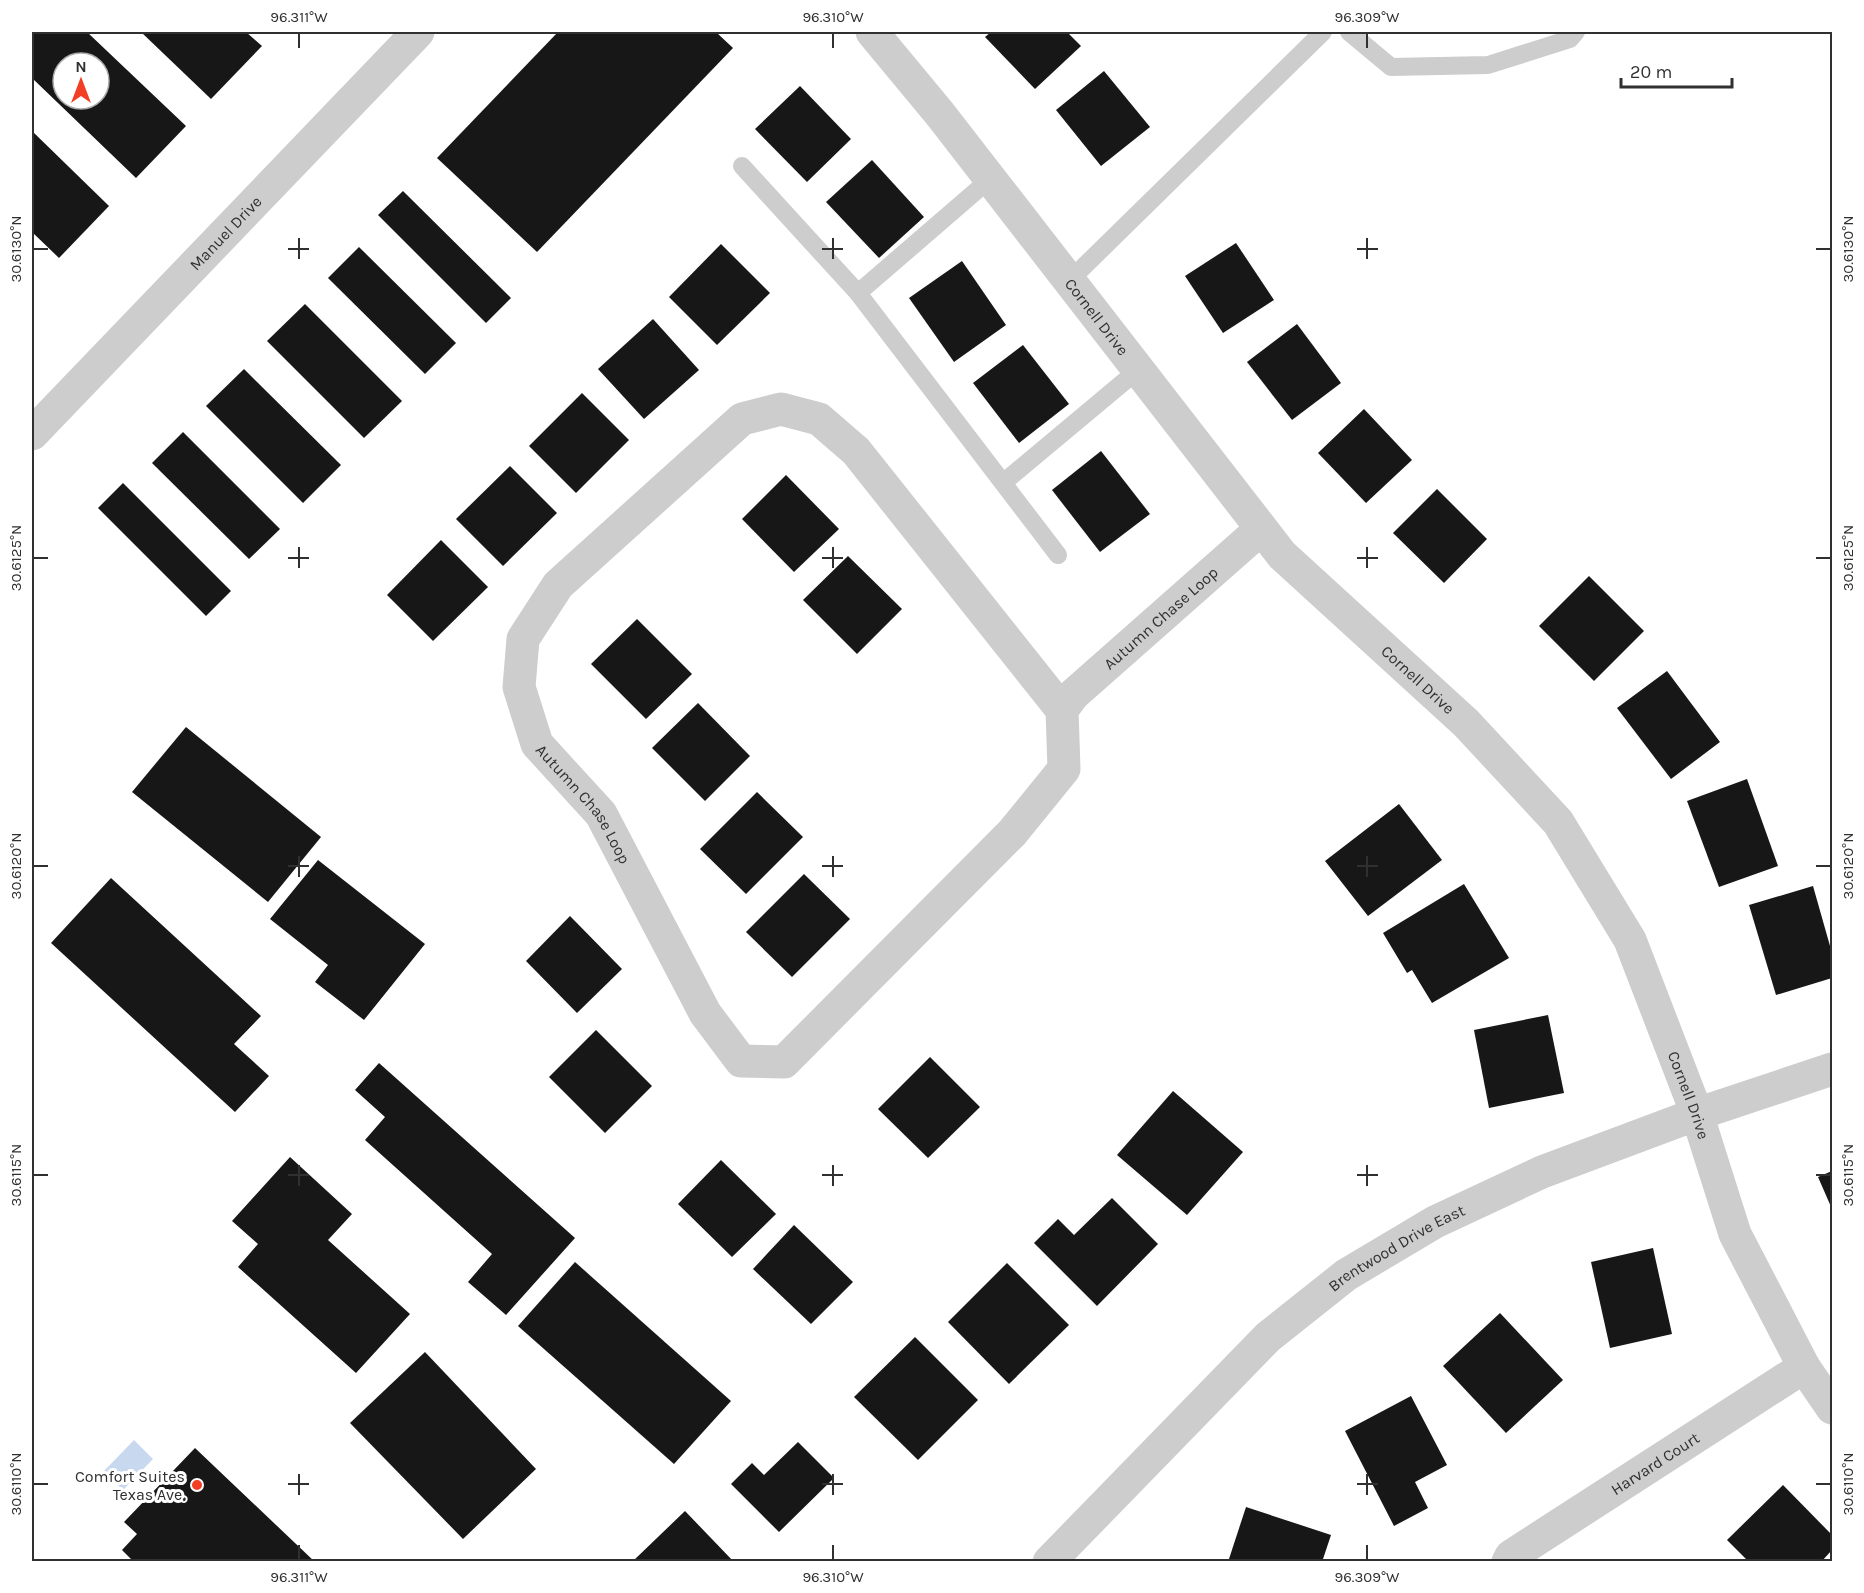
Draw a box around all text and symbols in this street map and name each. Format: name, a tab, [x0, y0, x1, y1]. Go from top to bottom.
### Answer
text: 96.311°W	[270, 8, 328, 26]
text: 96.310°W	[802, 8, 864, 26]
text: 96.309°W	[1335, 8, 1400, 26]
north arrow	[51, 51, 111, 111]
scale bar	[1621, 51, 1732, 89]
text: N	[75, 57, 87, 76]
text: 20 m	[1630, 61, 1672, 83]
street label: Manuel Drive	[186, 192, 266, 274]
text: 30.6130°N	[7, 215, 25, 283]
text: 30.6130°N	[1839, 215, 1857, 283]
street label: Cornell Drive	[1061, 275, 1133, 359]
text: 30.6125°N	[7, 525, 25, 591]
text: 30.6125°N	[1839, 525, 1857, 591]
street label: Autumn Chase Loop	[1100, 563, 1222, 674]
street label: Cornell Drive	[1377, 642, 1458, 718]
street label: Autumn Chase Loop	[532, 740, 634, 867]
text: 30.6120°N	[7, 833, 25, 899]
text: 30.6120°N	[1839, 833, 1857, 899]
street label: Cornell Drive	[1664, 1048, 1713, 1141]
text: 30.6115°N	[7, 1144, 25, 1206]
text: 30.6115°N	[1839, 1144, 1857, 1206]
street label: Brentwood Drive East	[1324, 1200, 1468, 1296]
street label: Harvard Court	[1607, 1428, 1703, 1499]
text: 30.6110°N	[7, 1452, 25, 1516]
text: 30.6110°N	[1839, 1452, 1857, 1516]
place label: Comfort Suites Texas Ave.	[75, 1467, 185, 1504]
marker: Comfort Suites Texas Ave.	[190, 1478, 204, 1492]
text: 96.311°W	[270, 1568, 328, 1586]
text: 96.310°W	[802, 1568, 864, 1586]
text: 96.309°W	[1335, 1568, 1400, 1586]

